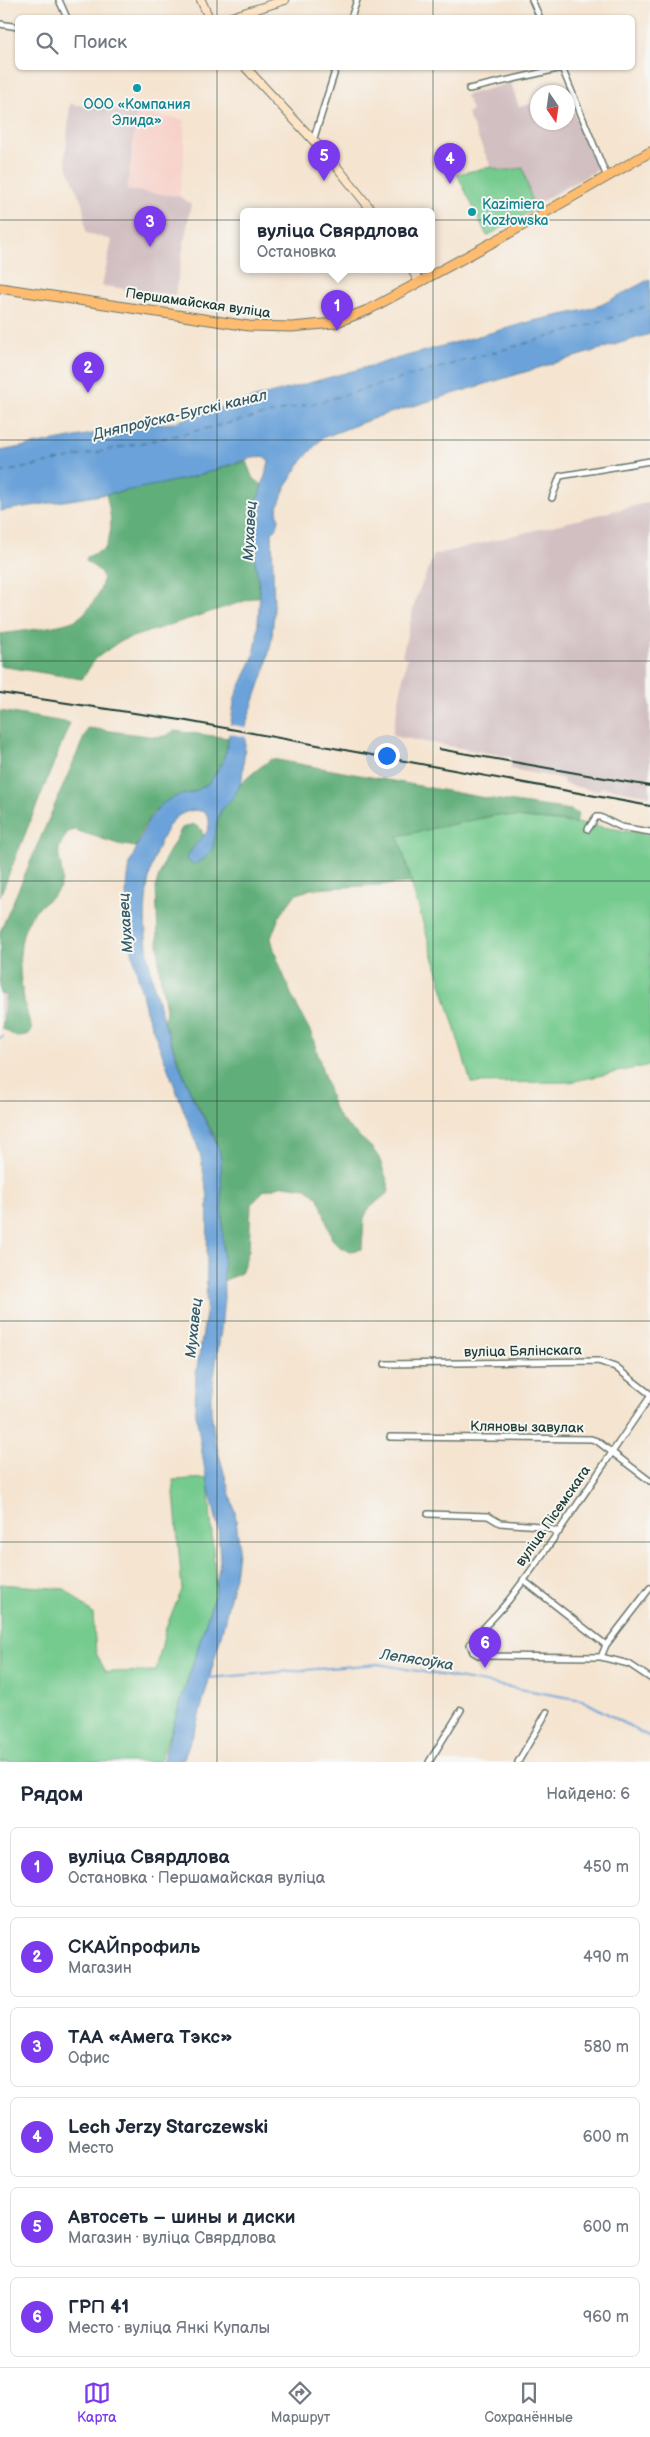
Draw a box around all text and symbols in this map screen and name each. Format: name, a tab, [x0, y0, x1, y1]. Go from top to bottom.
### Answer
search box	[15, 15, 635, 70]
icon: search	[33, 29, 61, 57]
text: Поиск	[73, 31, 127, 54]
marker: ООО «Компания Элида»	[131, 82, 143, 94]
north arrow	[530, 85, 575, 130]
place label: ООО «Компания Элида»	[84, 96, 191, 129]
pin: 5	[308, 140, 340, 181]
pin: 4	[434, 143, 466, 184]
place label: Kazimiera Kozłowska	[482, 196, 549, 229]
pin: 3	[134, 206, 166, 247]
marker: Kazimiera Kozłowska	[466, 206, 478, 218]
popup	[240, 208, 435, 273]
text: вуліца Свярдлова	[257, 220, 418, 243]
text: Остановка	[257, 243, 336, 262]
street label: Першамайская вуліца	[124, 284, 272, 322]
pin: 1	[321, 290, 353, 331]
pin: 2	[72, 352, 104, 393]
water label: Дняпроўска-Бугскі канал	[90, 386, 269, 445]
water label: Мухавец	[239, 500, 261, 562]
your location	[374, 743, 400, 769]
water label: Мухавец	[114, 892, 138, 954]
water label: Мухавец	[181, 1297, 207, 1359]
street label: вуліца Бялінскага	[464, 1341, 583, 1361]
street label: Кляновы завулак	[470, 1418, 584, 1436]
street label: вуліца Пісемскага	[512, 1462, 595, 1570]
pin: 6	[469, 1627, 501, 1668]
water label: Лепясоўка	[378, 1645, 455, 1675]
text: Рядом	[20, 1782, 83, 1807]
text: Найдено: 6	[546, 1785, 630, 1804]
text: вуліца Свярдлова	[68, 1846, 230, 1869]
text: 1	[34, 1858, 40, 1877]
text: 450 m	[583, 1858, 629, 1877]
text: Остановка · Першамайская вуліца	[68, 1869, 325, 1888]
text: СКАЙпрофиль	[68, 1936, 200, 1959]
text: 2	[32, 1948, 42, 1967]
text: 490 m	[583, 1948, 629, 1967]
text: Магазин	[68, 1959, 132, 1978]
text: ТАА «Амега Тэкс»	[68, 2026, 233, 2049]
text: 3	[32, 2038, 42, 2057]
text: 580 m	[584, 2038, 629, 2057]
text: Офис	[68, 2049, 110, 2068]
text: Lech Jerzy Starczewski	[68, 2116, 268, 2139]
text: 4	[32, 2128, 42, 2147]
text: 600 m	[583, 2128, 629, 2147]
text: Место	[68, 2139, 114, 2158]
text: Автосеть – шины и диски	[68, 2206, 296, 2229]
text: 5	[32, 2218, 42, 2237]
text: 600 m	[583, 2218, 629, 2237]
text: Магазин · вуліца Свярдлова	[68, 2229, 276, 2248]
text: ГРП 41	[68, 2296, 129, 2319]
text: 6	[32, 2308, 42, 2327]
text: 960 m	[583, 2308, 629, 2327]
text: Место · вуліца Янкі Купалы	[68, 2319, 270, 2338]
tab: Карта	[77, 2379, 117, 2426]
tab: Маршрут	[271, 2379, 330, 2426]
tab: Сохранённые	[484, 2379, 573, 2426]

